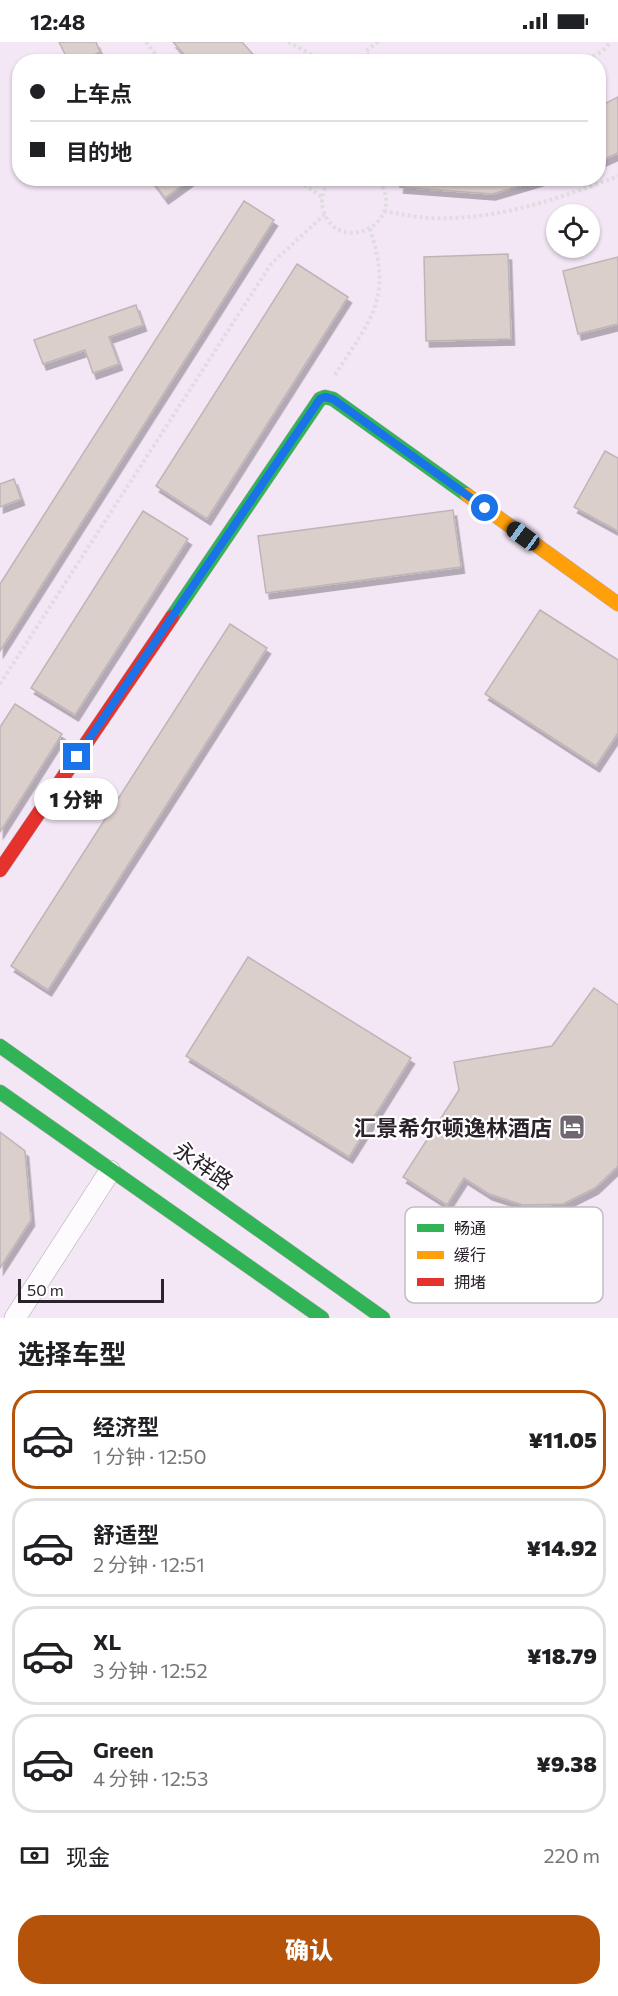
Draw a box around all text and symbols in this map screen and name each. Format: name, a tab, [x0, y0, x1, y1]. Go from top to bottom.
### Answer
text: 12:48	[30, 8, 85, 35]
text: 上车点	[66, 80, 132, 107]
text: 目的地	[66, 138, 132, 165]
map controls	[546, 204, 600, 258]
button: locate	[546, 204, 600, 258]
route start	[471, 494, 498, 521]
car	[503, 518, 543, 554]
route end	[63, 743, 90, 770]
callout: 1 分钟	[35, 778, 119, 820]
text: 1 分钟	[49, 787, 103, 811]
hotel icon: 汇景希尔顿逸林酒店	[557, 1112, 587, 1142]
place label: 汇景希尔顿逸林酒店	[354, 1114, 552, 1141]
street label: 永祥路	[169, 1135, 239, 1195]
legend	[405, 1207, 603, 1303]
text: 畅通	[454, 1218, 486, 1237]
text: 缓行	[454, 1245, 486, 1264]
text: 拥堵	[454, 1272, 486, 1291]
scale bar	[18, 1276, 164, 1304]
text: 50 m	[27, 1280, 64, 1299]
text: 选择车型	[18, 1337, 126, 1370]
icon: car	[21, 1413, 75, 1467]
text: 经济型	[93, 1413, 159, 1440]
text: ¥11.05	[528, 1426, 597, 1453]
text: 1 分钟 · 12:50	[93, 1444, 207, 1468]
icon: car	[21, 1521, 75, 1575]
text: 舒适型	[93, 1521, 159, 1548]
text: ¥14.92	[527, 1534, 597, 1561]
text: 2 分钟 · 12:51	[93, 1552, 205, 1576]
text: XL	[93, 1628, 121, 1655]
icon: car	[21, 1629, 75, 1683]
text: ¥18.79	[527, 1642, 597, 1669]
text: 3 分钟 · 12:52	[93, 1658, 208, 1682]
text: Green	[93, 1736, 154, 1763]
icon: car	[21, 1737, 75, 1791]
text: ¥9.38	[536, 1750, 597, 1777]
text: 4 分钟 · 12:53	[93, 1766, 208, 1790]
icon: cash	[18, 1839, 51, 1872]
text: 现金	[66, 1843, 110, 1870]
text: 220 m	[544, 1843, 600, 1867]
button: 确认	[18, 1915, 600, 1984]

